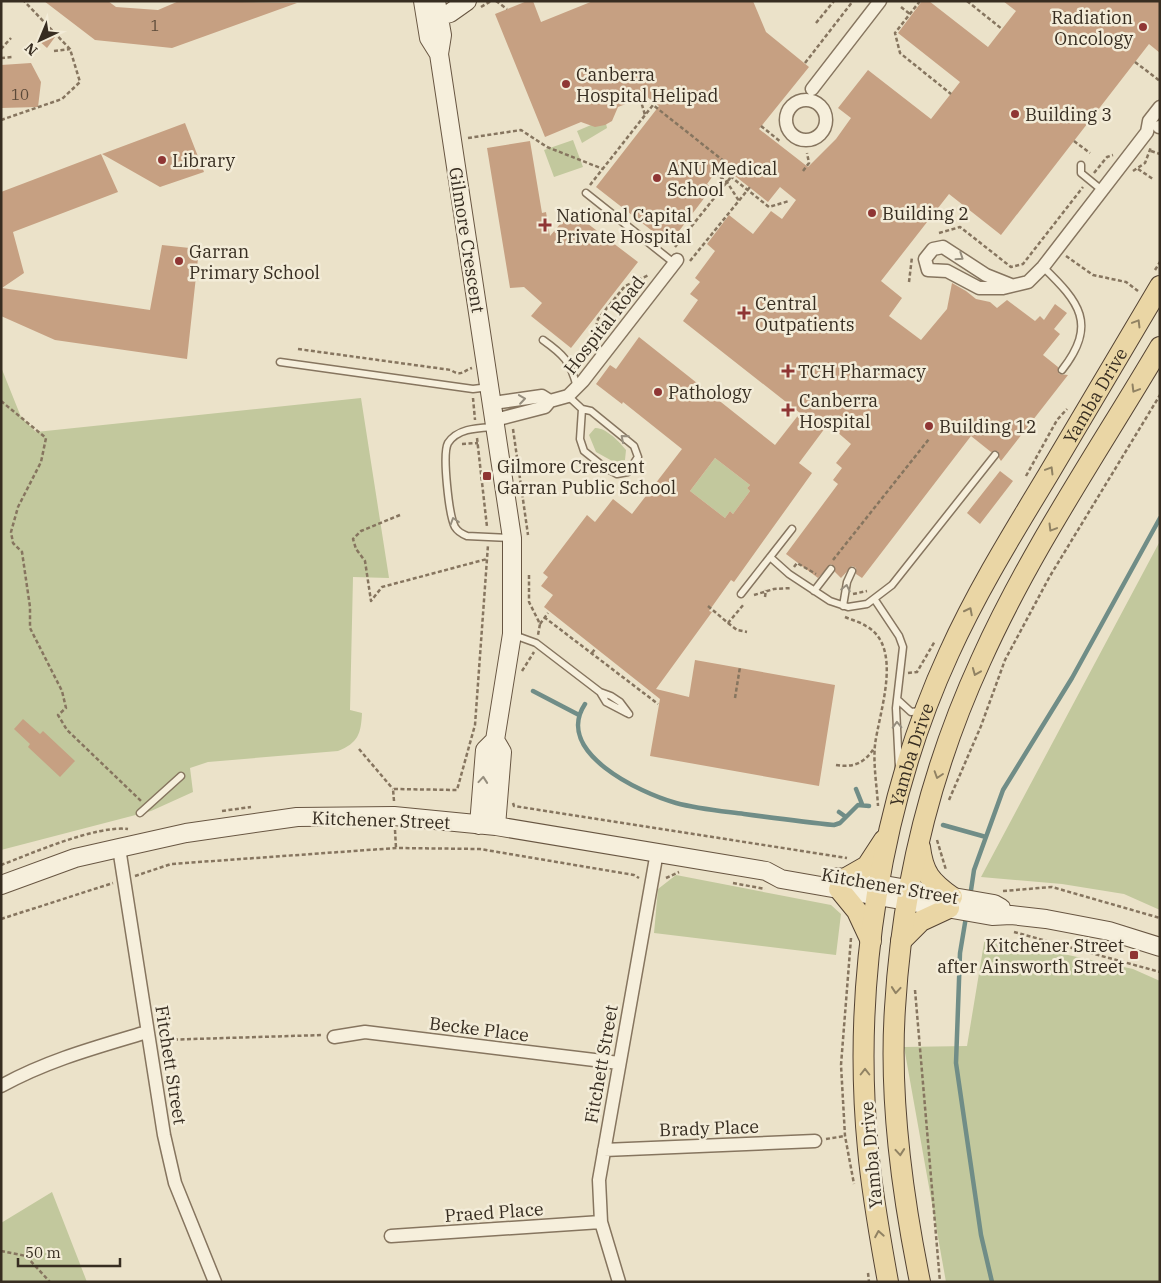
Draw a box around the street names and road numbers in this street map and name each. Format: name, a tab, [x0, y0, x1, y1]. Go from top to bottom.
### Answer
street label: Gilmore Crescent	[444, 165, 490, 315]
street label: Hospital Road	[558, 271, 650, 379]
street label: Yamba Drive	[1058, 343, 1132, 447]
street label: Yamba Drive	[884, 700, 938, 809]
street label: Kitchener Street	[311, 806, 451, 834]
street label: Kitchener Street	[820, 863, 960, 909]
street label: Fitchett Street	[579, 1003, 623, 1125]
street label: Fitchett Street	[150, 1004, 192, 1126]
street label: Becke Place	[428, 1011, 530, 1047]
street label: Yamba Drive	[855, 1100, 887, 1210]
street label: Brady Place	[659, 1115, 759, 1141]
street label: Praed Place	[444, 1197, 544, 1227]

